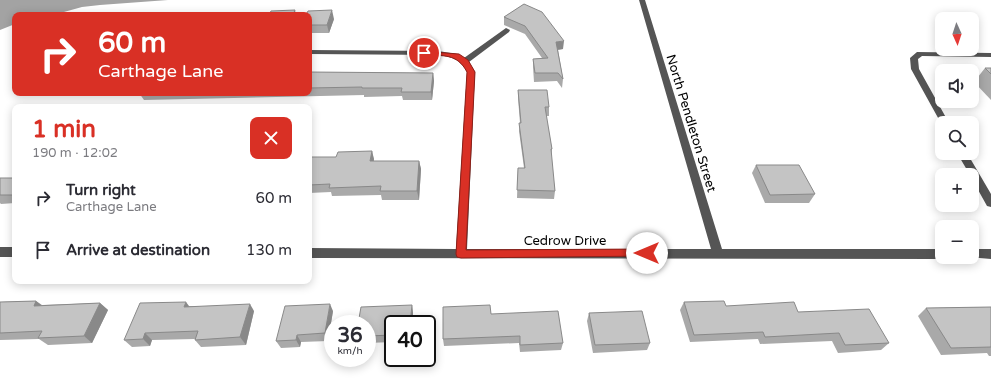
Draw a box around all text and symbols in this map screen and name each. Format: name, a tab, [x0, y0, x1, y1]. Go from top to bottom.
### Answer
north arrow	[935, 12, 979, 56]
map controls	[935, 12, 979, 264]
text: 60 m	[98, 26, 166, 60]
icon: right	[32, 28, 84, 80]
pin	[407, 36, 441, 70]
icon: arrive	[413, 42, 435, 64]
street label: North Pendleton Street	[662, 52, 720, 194]
text: Carthage Lane	[98, 60, 223, 82]
button: sound	[935, 64, 979, 108]
text: 1 min	[32, 115, 96, 144]
button: search	[935, 116, 979, 160]
button: close	[250, 117, 292, 159]
text: 190 m · 12:02	[32, 145, 118, 161]
button: +	[935, 168, 979, 212]
text: Turn right	[66, 181, 136, 199]
icon: right	[32, 187, 54, 209]
text: 60 m	[255, 189, 292, 207]
text: Carthage Lane	[66, 199, 157, 215]
button: −	[935, 220, 979, 264]
position arrow	[626, 232, 668, 274]
street label: Cedrow Drive	[524, 233, 606, 249]
icon: arrive	[32, 239, 54, 261]
text: Arrive at destination	[66, 241, 210, 259]
text: 130 m	[246, 241, 292, 259]
speed limit sign: 40	[384, 315, 436, 367]
text: 36	[337, 324, 363, 348]
text: km/h	[337, 345, 363, 357]

